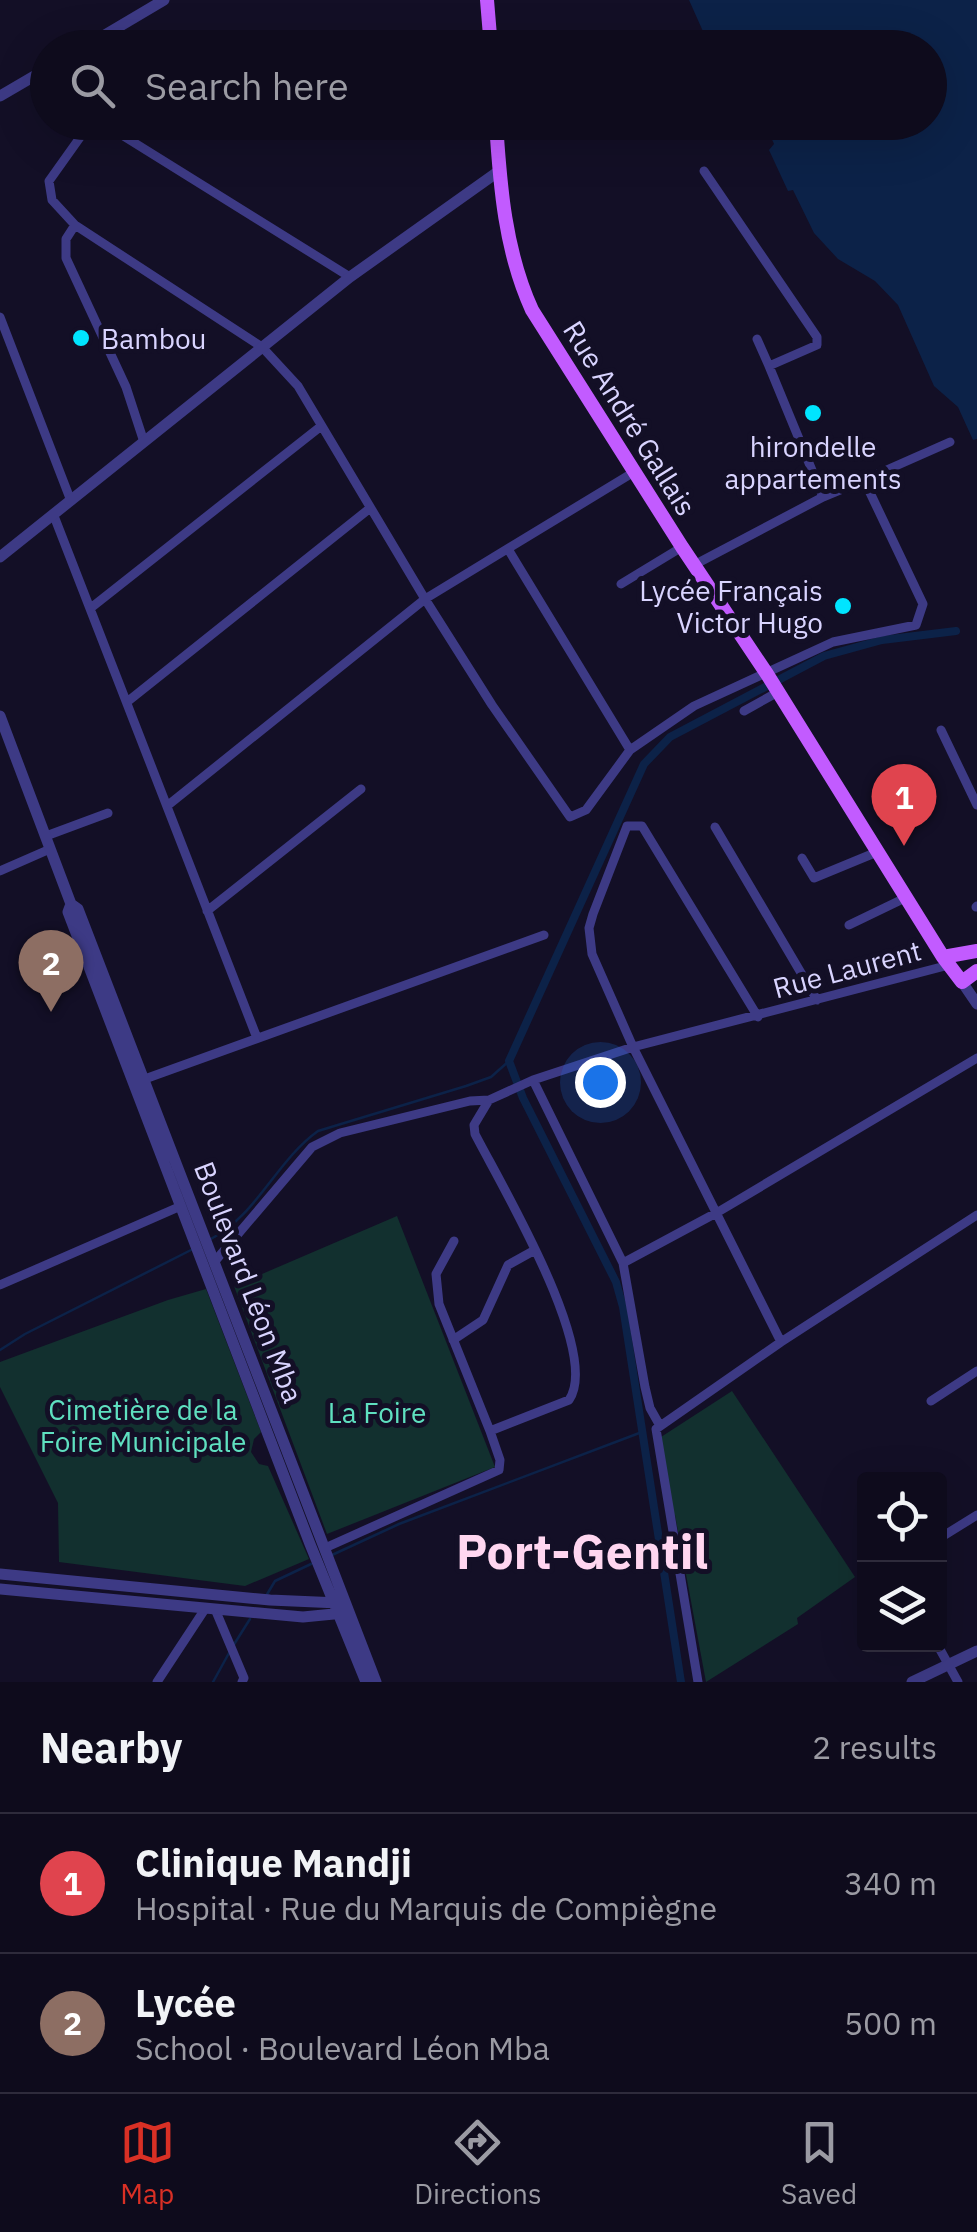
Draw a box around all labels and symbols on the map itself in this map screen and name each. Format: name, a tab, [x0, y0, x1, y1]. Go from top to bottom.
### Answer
street label: Rue André Gallais	[555, 314, 705, 522]
place label: Bambou	[101, 320, 207, 357]
marker: Bambou	[70, 327, 92, 349]
marker: hirondelle appartements	[802, 402, 824, 424]
place label: hirondelle appartements	[724, 428, 902, 497]
place label: Lycée Français Victor Hugo	[639, 572, 823, 641]
marker: Lycée Français Victor Hugo	[832, 595, 854, 617]
pin: 1	[872, 764, 936, 846]
pin: 2	[18, 930, 84, 1012]
street label: Rue Laurent	[769, 931, 925, 1007]
your location	[575, 1057, 626, 1108]
street label: Boulevard Léon Mba	[186, 1156, 312, 1408]
park label: Cimetière de la Foire Municipale	[40, 1391, 246, 1460]
park label: La Foire	[328, 1394, 426, 1431]
district label: Port-Gentil	[456, 1520, 708, 1582]

